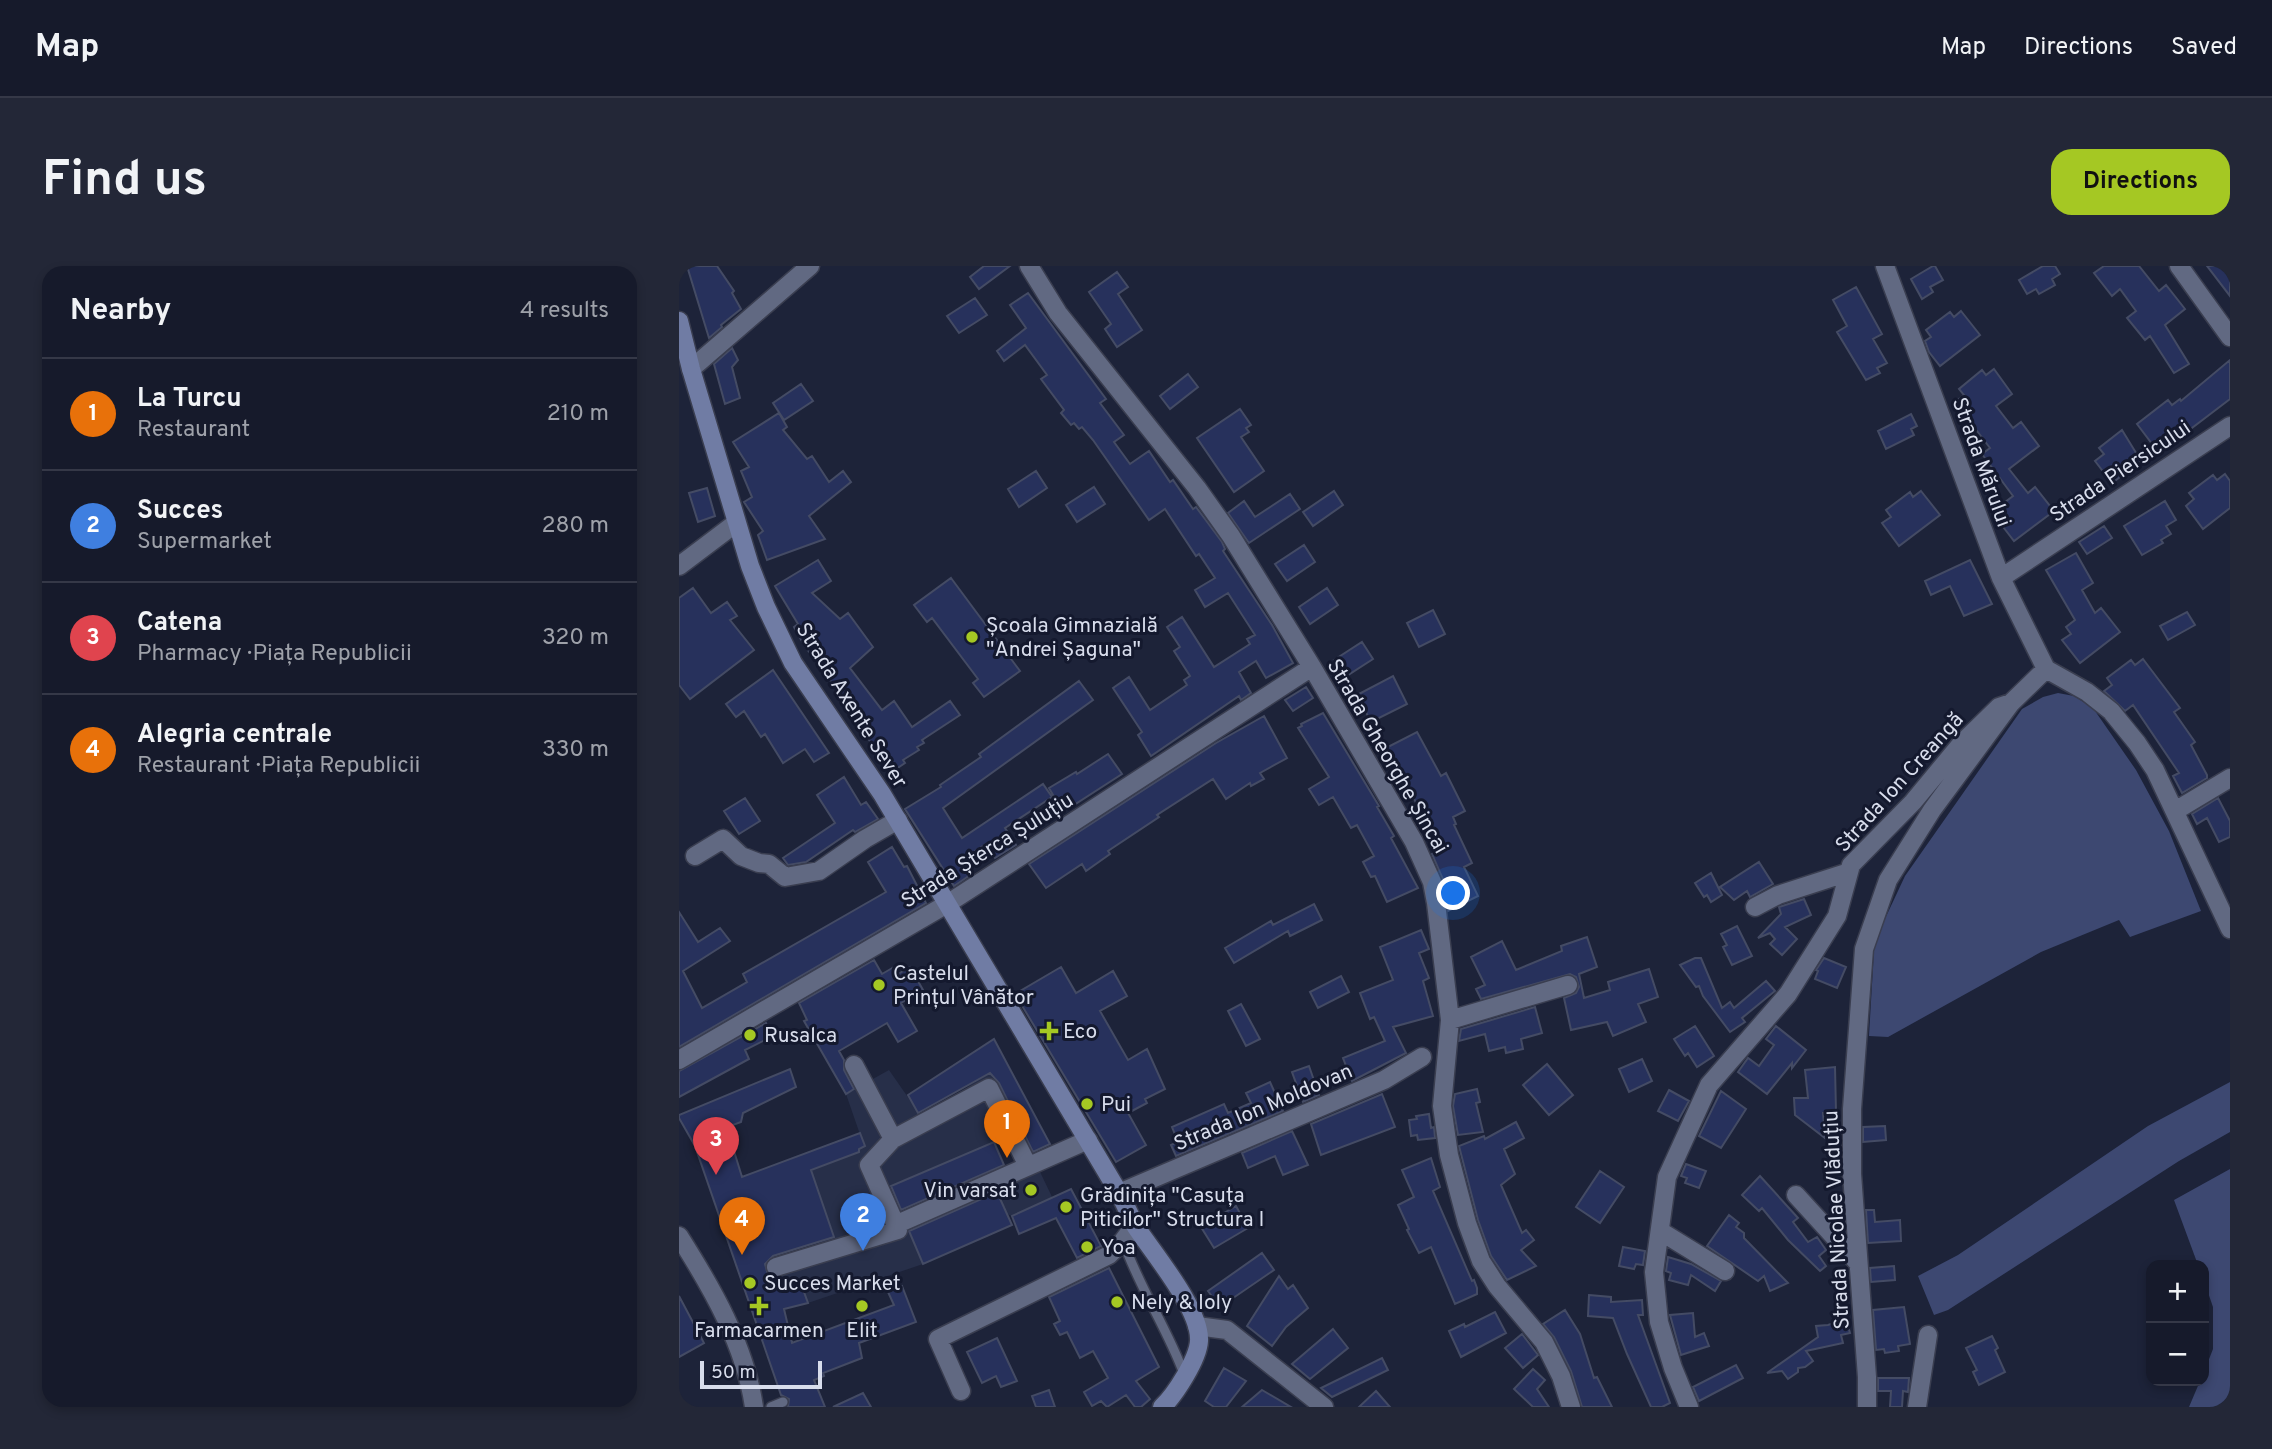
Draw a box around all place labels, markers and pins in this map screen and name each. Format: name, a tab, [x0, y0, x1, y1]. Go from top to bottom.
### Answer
place label: Școala Gimnazială "Andrei Șaguna"	[986, 613, 1158, 664]
marker: Școala Gimnazială "Andrei Șaguna"	[964, 629, 980, 645]
place label: Castelul Prințul Vânător	[893, 961, 1034, 1012]
marker: Castelul Prințul Vânător	[871, 977, 887, 993]
place label: Eco	[1063, 1019, 1097, 1046]
place label: Rusalca	[764, 1023, 837, 1050]
marker: Eco	[1041, 1023, 1057, 1039]
marker: Rusalca	[742, 1027, 758, 1043]
place label: Pui	[1101, 1092, 1131, 1119]
marker: Pui	[1079, 1096, 1095, 1112]
pin: 1	[984, 1100, 1030, 1158]
pin: 3	[693, 1117, 739, 1175]
place label: Vin varsat	[923, 1178, 1017, 1205]
marker: Vin varsat	[1023, 1182, 1039, 1198]
place label: Grădinița "Casuța Piticilor" Structura I	[1080, 1183, 1264, 1234]
pin: 2	[840, 1193, 886, 1251]
pin: 4	[719, 1197, 765, 1255]
marker: Grădinița "Casuța Piticilor" Structura I	[1058, 1199, 1074, 1215]
place label: Yoa	[1101, 1235, 1136, 1262]
marker: Yoa	[1079, 1239, 1095, 1255]
place label: Succes Market	[764, 1271, 901, 1298]
marker: Succes Market	[742, 1275, 758, 1291]
place label: Nely & Ioly	[1131, 1290, 1232, 1317]
marker: Nely & Ioly	[1109, 1294, 1125, 1310]
marker: Farmacarmen	[751, 1298, 767, 1314]
marker: Elit	[854, 1298, 870, 1314]
place label: Farmacarmen	[694, 1318, 824, 1345]
place label: Elit	[846, 1318, 878, 1345]

